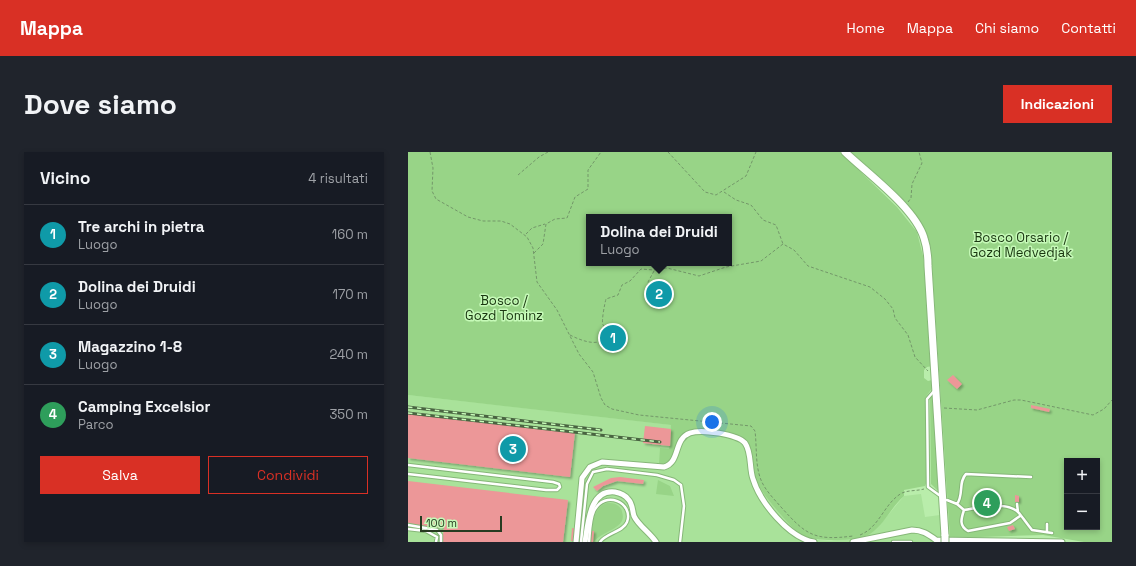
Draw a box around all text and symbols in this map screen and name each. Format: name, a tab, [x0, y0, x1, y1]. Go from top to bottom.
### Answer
text: Mappa	[20, 16, 83, 41]
text: Home	[847, 19, 885, 37]
text: Mappa	[907, 19, 953, 37]
text: Chi siamo	[975, 19, 1039, 37]
text: Contatti	[1061, 19, 1116, 37]
button: Indicazioni	[1003, 85, 1112, 123]
text: Dove siamo	[24, 86, 177, 122]
text: Vicino	[40, 167, 90, 189]
text: 4 risultati	[308, 170, 368, 187]
popup	[586, 214, 732, 266]
text: Tre archi in pietra	[78, 217, 204, 236]
text: Dolina dei Druidi	[600, 222, 718, 241]
text: 1	[50, 226, 56, 243]
text: 160 m	[332, 226, 368, 243]
park label: Bosco Orsario / Gozd Medvedjak	[970, 229, 1072, 261]
text: Luogo	[78, 236, 117, 253]
text: Luogo	[600, 241, 640, 258]
text: Dolina dei Druidi	[78, 277, 196, 296]
pin: 2	[646, 279, 672, 309]
text: 2	[49, 286, 57, 303]
text: 170 m	[332, 286, 368, 303]
park label: Bosco / Gozd Tominz	[465, 292, 543, 324]
text: Luogo	[78, 296, 117, 313]
pin: 1	[600, 323, 626, 353]
text: Magazzino 1-8	[78, 337, 182, 356]
text: 3	[49, 346, 57, 363]
text: 240 m	[330, 346, 368, 363]
text: Luogo	[78, 356, 117, 373]
text: Camping Excelsior	[78, 397, 210, 416]
text: 4	[49, 406, 57, 423]
text: 350 m	[330, 406, 368, 423]
your location	[702, 412, 722, 432]
text: Parco	[78, 416, 114, 433]
pin: 3	[500, 434, 526, 464]
button: Salva	[40, 456, 200, 494]
button: Condividi	[208, 456, 368, 494]
map controls	[1064, 458, 1100, 530]
button: +	[1064, 458, 1100, 494]
pin: 4	[974, 488, 1000, 518]
button: −	[1064, 494, 1100, 530]
scale bar	[420, 514, 502, 533]
text: 100 m	[426, 516, 457, 530]

